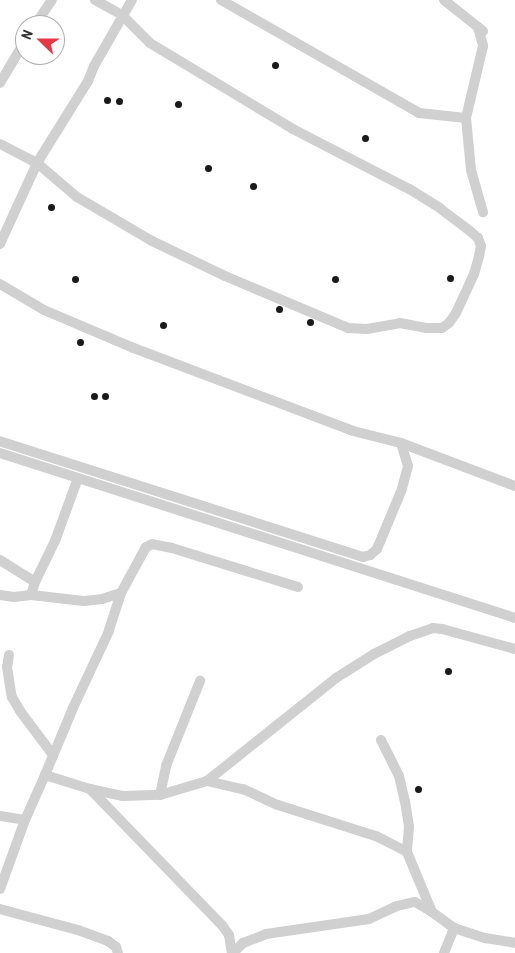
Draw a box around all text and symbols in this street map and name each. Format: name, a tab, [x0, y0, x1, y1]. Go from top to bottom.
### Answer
north arrow	[15, 15, 65, 65]
text: N	[18, 28, 36, 42]

